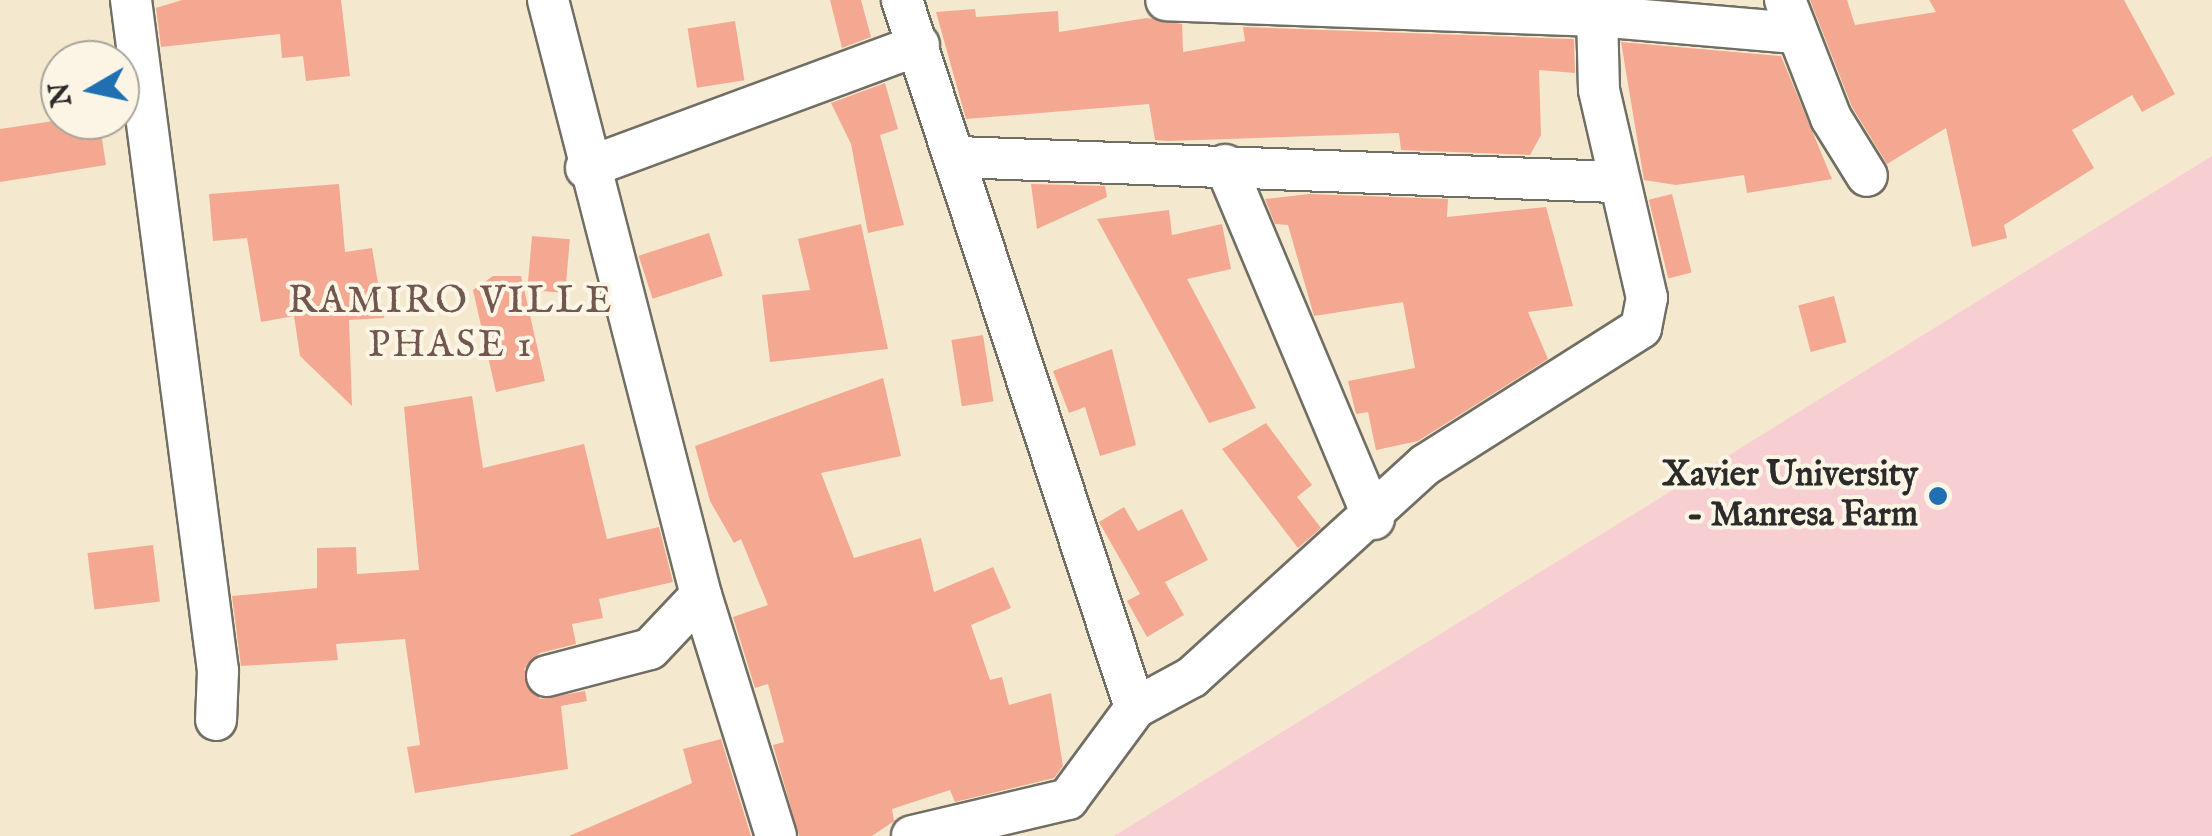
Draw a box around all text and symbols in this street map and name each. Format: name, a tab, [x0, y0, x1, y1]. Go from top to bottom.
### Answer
north arrow	[40, 40, 140, 140]
text: N	[43, 80, 81, 109]
district label: RAMIRO VILLE PHASE 1	[288, 280, 614, 370]
place label: Xavier University - Manresa Farm	[1662, 455, 1918, 537]
marker: Xavier University - Manresa Farm	[1927, 485, 1949, 507]

